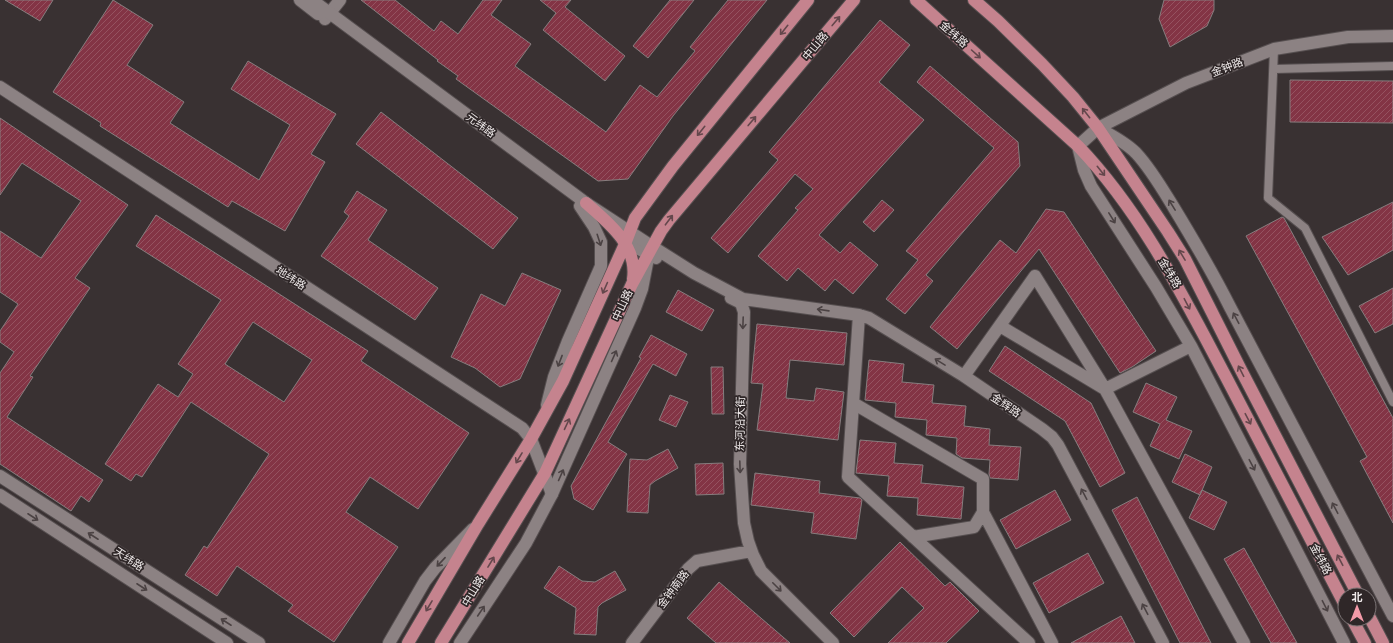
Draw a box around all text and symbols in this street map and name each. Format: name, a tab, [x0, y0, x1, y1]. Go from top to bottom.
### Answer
one-way arrow	[832, 16, 841, 27]
street label: 金纬路	[937, 18, 971, 50]
one-way arrow	[779, 25, 788, 36]
street label: 中山路	[799, 29, 831, 63]
one-way arrow	[971, 49, 981, 58]
street label: 金钟路	[1209, 55, 1245, 79]
one-way arrow	[1081, 107, 1090, 118]
street label: 元纬路	[464, 110, 498, 140]
one-way arrow	[748, 115, 757, 126]
one-way arrow	[697, 125, 706, 136]
one-way arrow	[1097, 166, 1106, 177]
one-way arrow	[1168, 200, 1176, 211]
one-way arrow	[1109, 212, 1117, 224]
one-way arrow	[664, 215, 673, 226]
one-way arrow	[596, 234, 603, 247]
one-way arrow	[1178, 249, 1186, 261]
street label: 金纬路	[1156, 255, 1184, 291]
street label: 地纬路	[273, 263, 309, 293]
one-way arrow	[601, 282, 608, 294]
street label: 中山路	[609, 287, 635, 323]
one-way arrow	[1184, 298, 1191, 310]
one-way arrow	[817, 306, 830, 314]
one-way arrow	[1231, 313, 1239, 325]
one-way arrow	[740, 316, 747, 329]
one-way arrow	[610, 350, 618, 362]
one-way arrow	[556, 355, 564, 367]
one-way arrow	[934, 357, 946, 365]
one-way arrow	[1237, 365, 1245, 377]
street label: 金辉路	[988, 390, 1024, 420]
street label: 东河沿大街	[733, 396, 747, 452]
one-way arrow	[1244, 413, 1252, 425]
one-way arrow	[564, 418, 571, 430]
one-way arrow	[515, 452, 523, 464]
one-way arrow	[1249, 459, 1256, 471]
one-way arrow	[736, 460, 744, 473]
one-way arrow	[558, 469, 565, 481]
one-way arrow	[1079, 488, 1087, 500]
one-way arrow	[1331, 502, 1339, 514]
one-way arrow	[27, 513, 38, 521]
one-way arrow	[88, 532, 99, 540]
street label: 金纬路	[1307, 541, 1335, 577]
street label: 天纬路	[111, 544, 147, 574]
one-way arrow	[1336, 555, 1344, 567]
one-way arrow	[487, 556, 495, 568]
one-way arrow	[436, 557, 445, 567]
street label: 金钟南路	[654, 567, 692, 611]
street label: 中山路	[459, 573, 487, 609]
one-way arrow	[772, 582, 782, 592]
one-way arrow	[136, 584, 148, 592]
north arrow	[1337, 587, 1377, 627]
text: 北	[1352, 590, 1363, 604]
one-way arrow	[1322, 599, 1329, 611]
one-way arrow	[425, 600, 433, 612]
one-way arrow	[1140, 603, 1148, 615]
one-way arrow	[477, 605, 485, 616]
one-way arrow	[221, 618, 232, 626]

